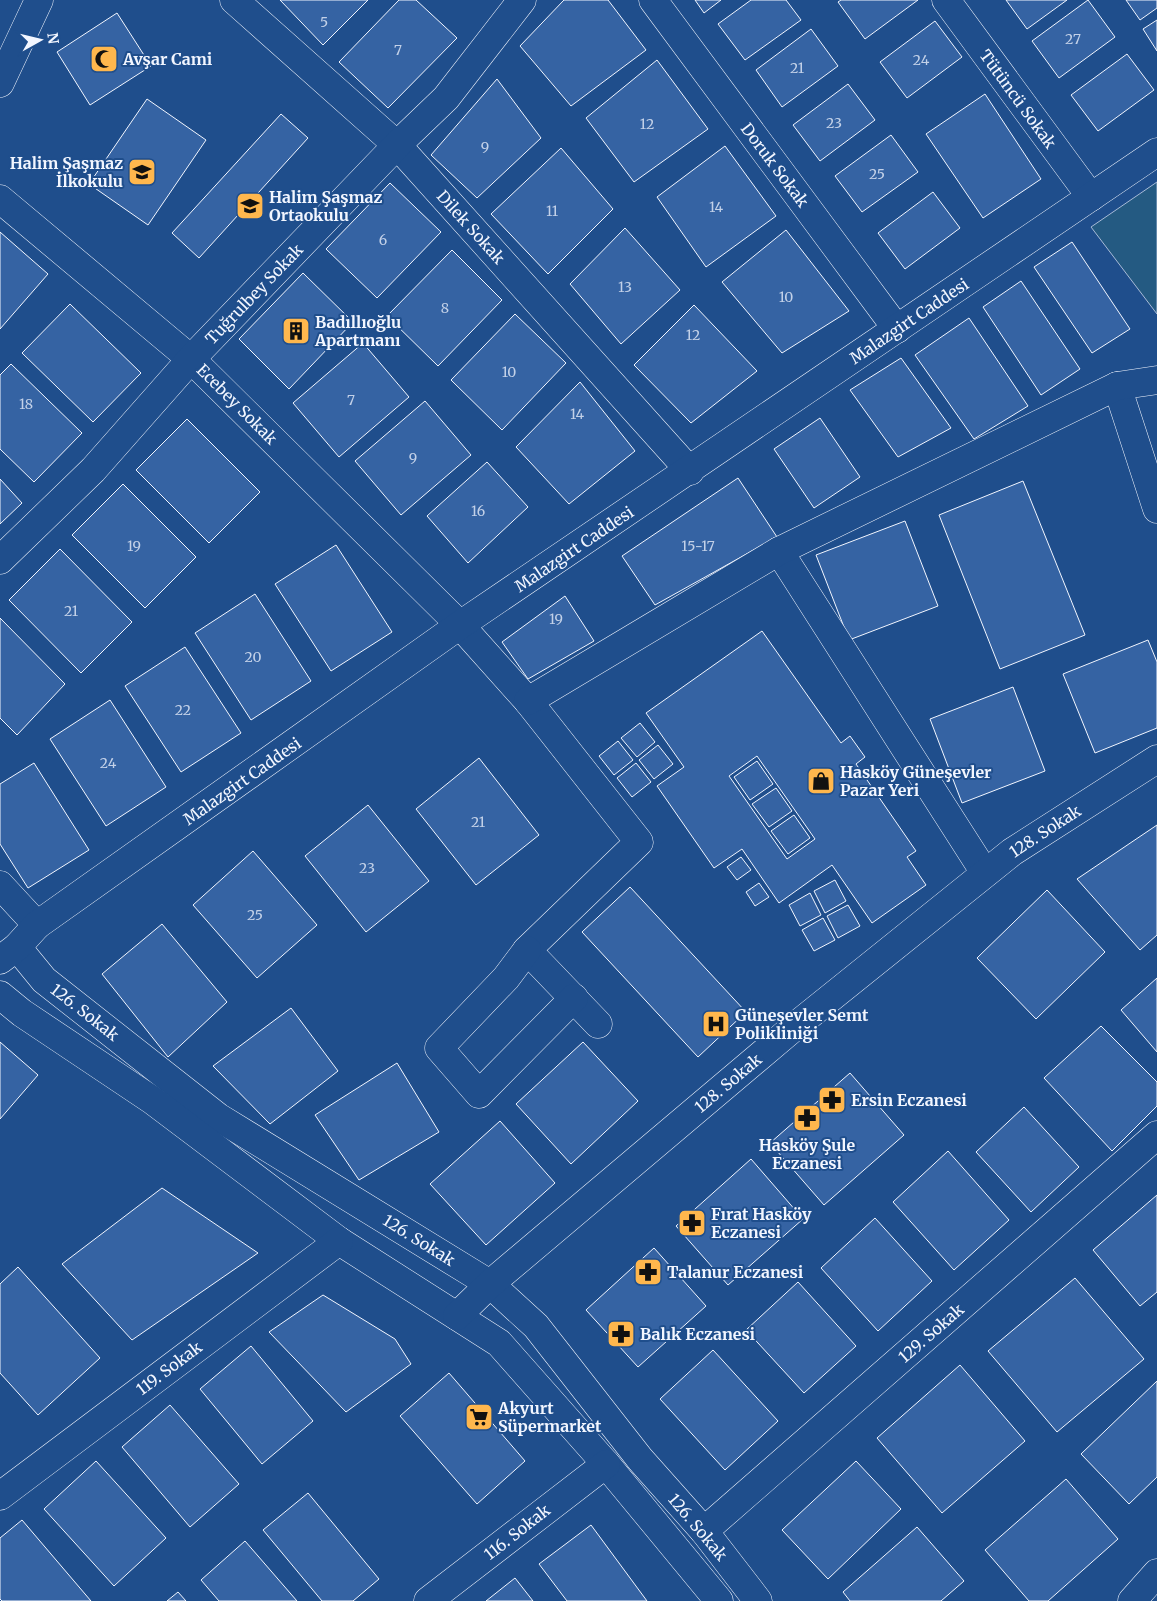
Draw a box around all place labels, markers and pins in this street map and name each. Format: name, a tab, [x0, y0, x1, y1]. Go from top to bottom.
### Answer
mosque icon: Avşar Cami	[89, 44, 119, 74]
place label: Avşar Cami	[122, 49, 213, 69]
place label: Halim Şaşmaz İlkokulu	[10, 153, 123, 191]
school or university icon: Halim Şaşmaz İlkokulu	[127, 157, 157, 187]
place label: Halim Şaşmaz Ortaokulu	[269, 187, 383, 225]
school or university icon: Halim Şaşmaz Ortaokulu	[235, 191, 265, 221]
place label: Badıllıoğlu Apartmanı	[314, 312, 401, 350]
building icon: Badıllıoğlu Apartmanı	[281, 316, 311, 346]
place label: Hasköy Güneşevler Pazar Yeri	[840, 762, 992, 800]
shop icon: Hasköy Güneşevler Pazar Yeri	[806, 766, 836, 796]
place label: Güneşevler Semt Polikliniği	[735, 1005, 869, 1043]
hospital icon: Güneşevler Semt Polikliniği	[701, 1009, 731, 1039]
pharmacy icon: Ersin Eczanesi	[817, 1085, 847, 1115]
place label: Ersin Eczanesi	[851, 1090, 967, 1110]
pharmacy icon: Hasköy Şule Eczanesi	[792, 1103, 822, 1133]
place label: Hasköy Şule Eczanesi	[759, 1135, 856, 1173]
place label: Fırat Hasköy Eczanesi	[711, 1204, 812, 1242]
pharmacy icon: Fırat Hasköy Eczanesi	[677, 1208, 707, 1238]
pharmacy icon: Talanur Eczanesi	[633, 1257, 663, 1287]
place label: Talanur Eczanesi	[667, 1262, 804, 1282]
pharmacy icon: Balık Eczanesi	[606, 1319, 636, 1349]
place label: Balık Eczanesi	[640, 1324, 756, 1344]
place label: Akyurt Süpermarket	[497, 1398, 602, 1436]
supermarket icon: Akyurt Süpermarket	[464, 1402, 494, 1432]

